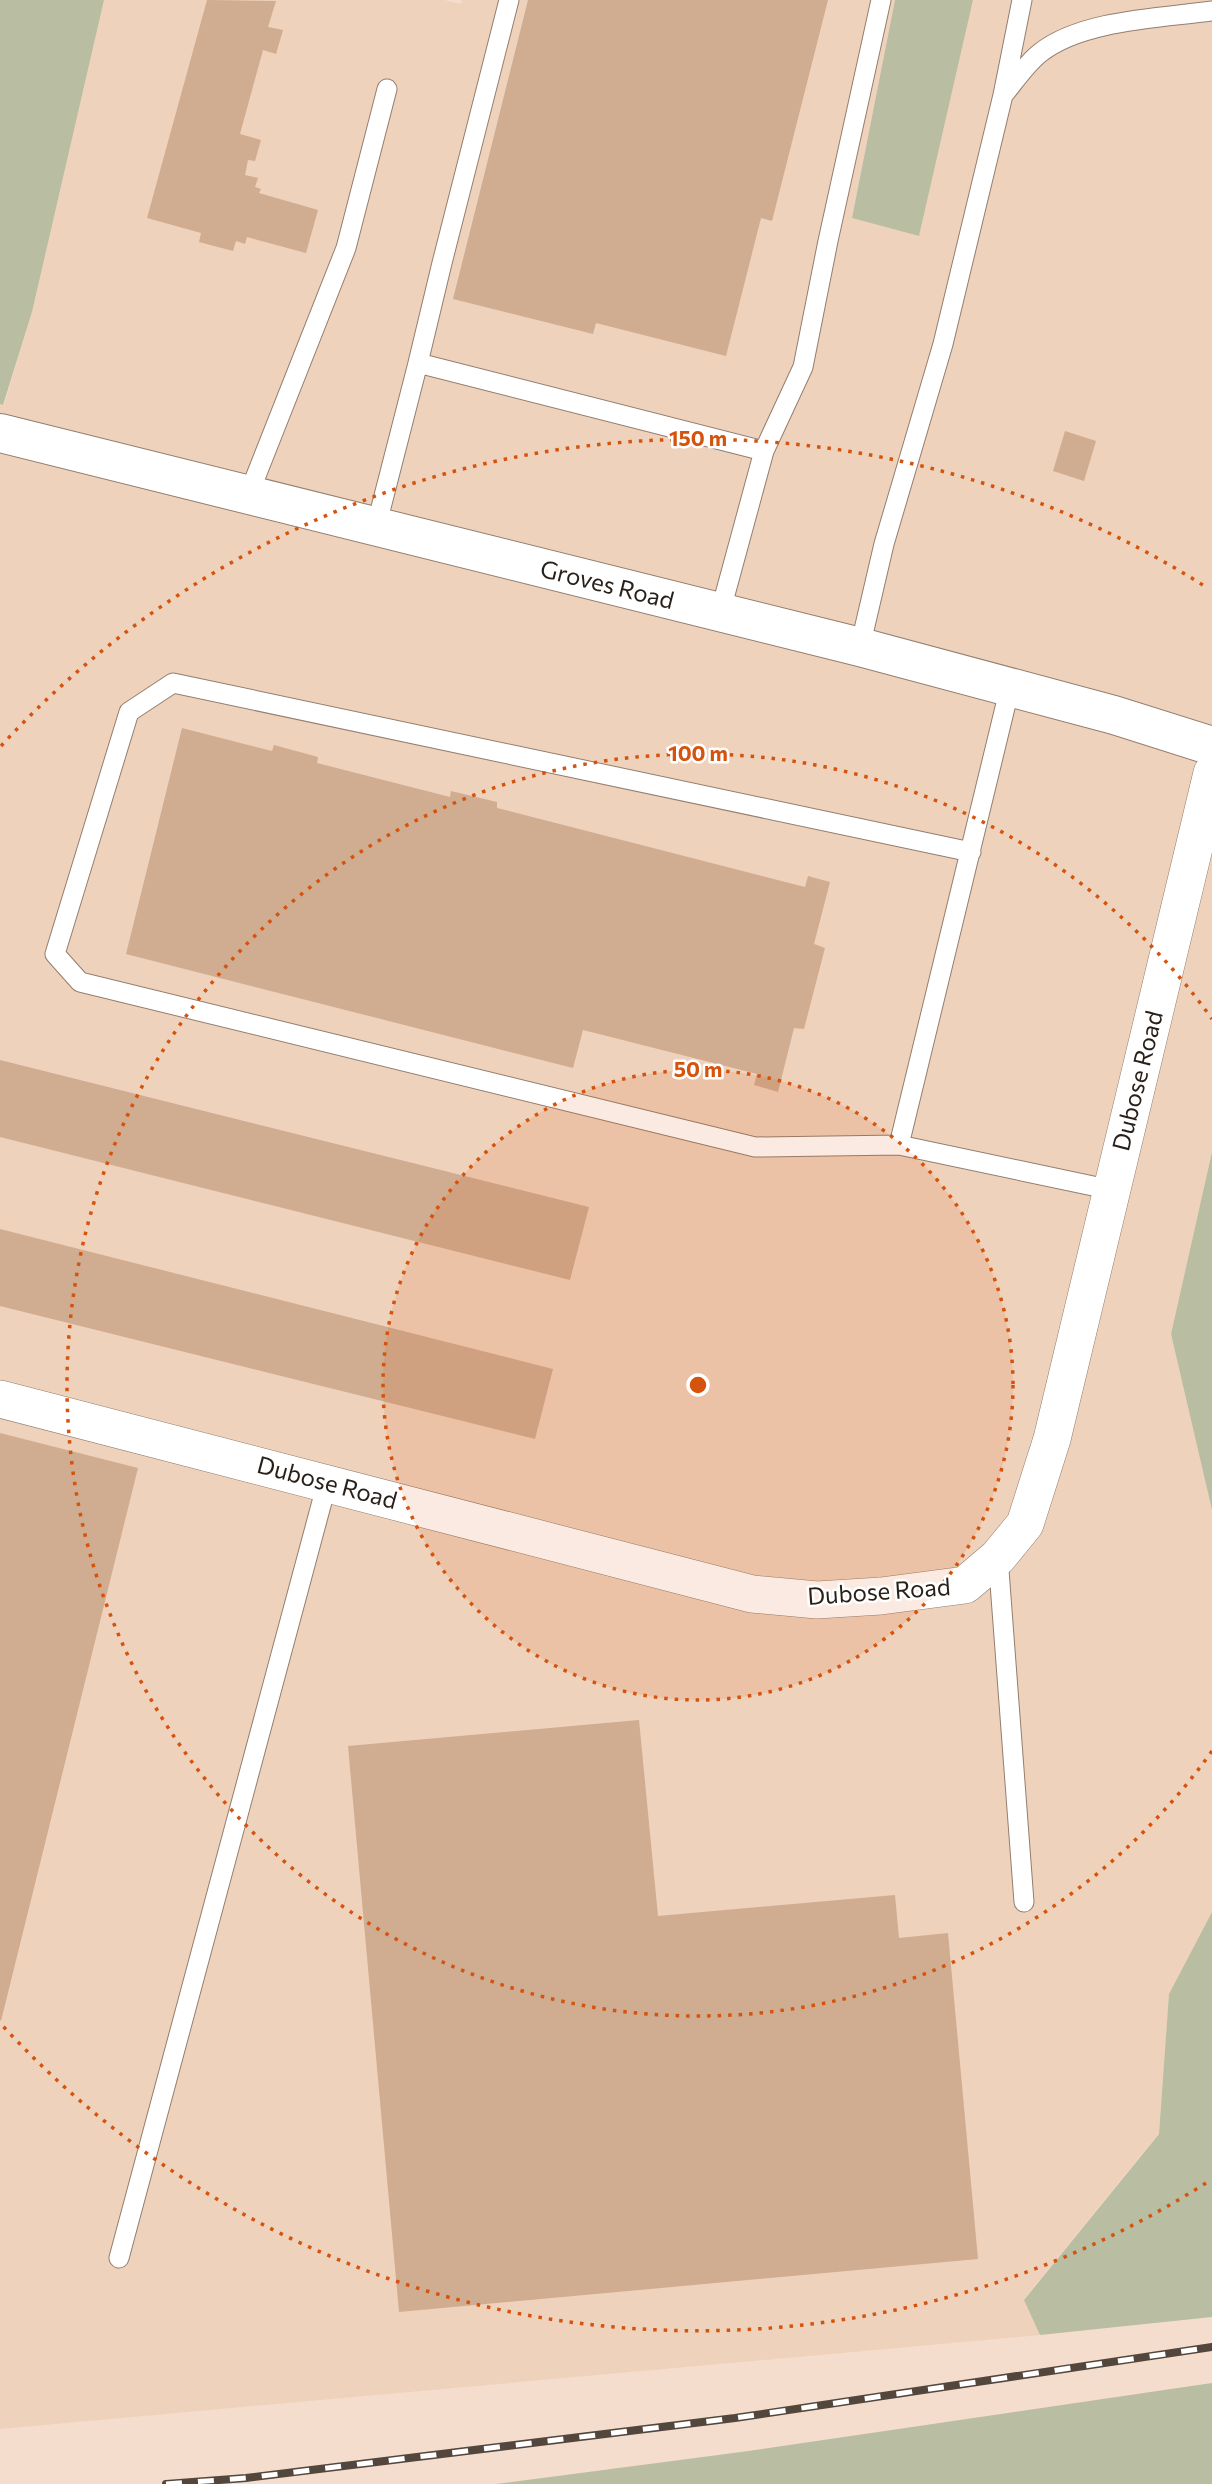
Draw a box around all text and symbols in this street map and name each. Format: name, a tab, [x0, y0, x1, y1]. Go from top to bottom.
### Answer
text: 150 m	[669, 425, 727, 450]
street label: Groves Road	[537, 553, 677, 614]
text: 100 m	[668, 740, 728, 765]
street label: Dubose Road	[1105, 1007, 1168, 1154]
text: 50 m	[674, 1056, 722, 1081]
centre of rings	[686, 1373, 710, 1397]
street label: Dubose Road	[254, 1449, 400, 1514]
street label: Dubose Road	[806, 1571, 952, 1610]

